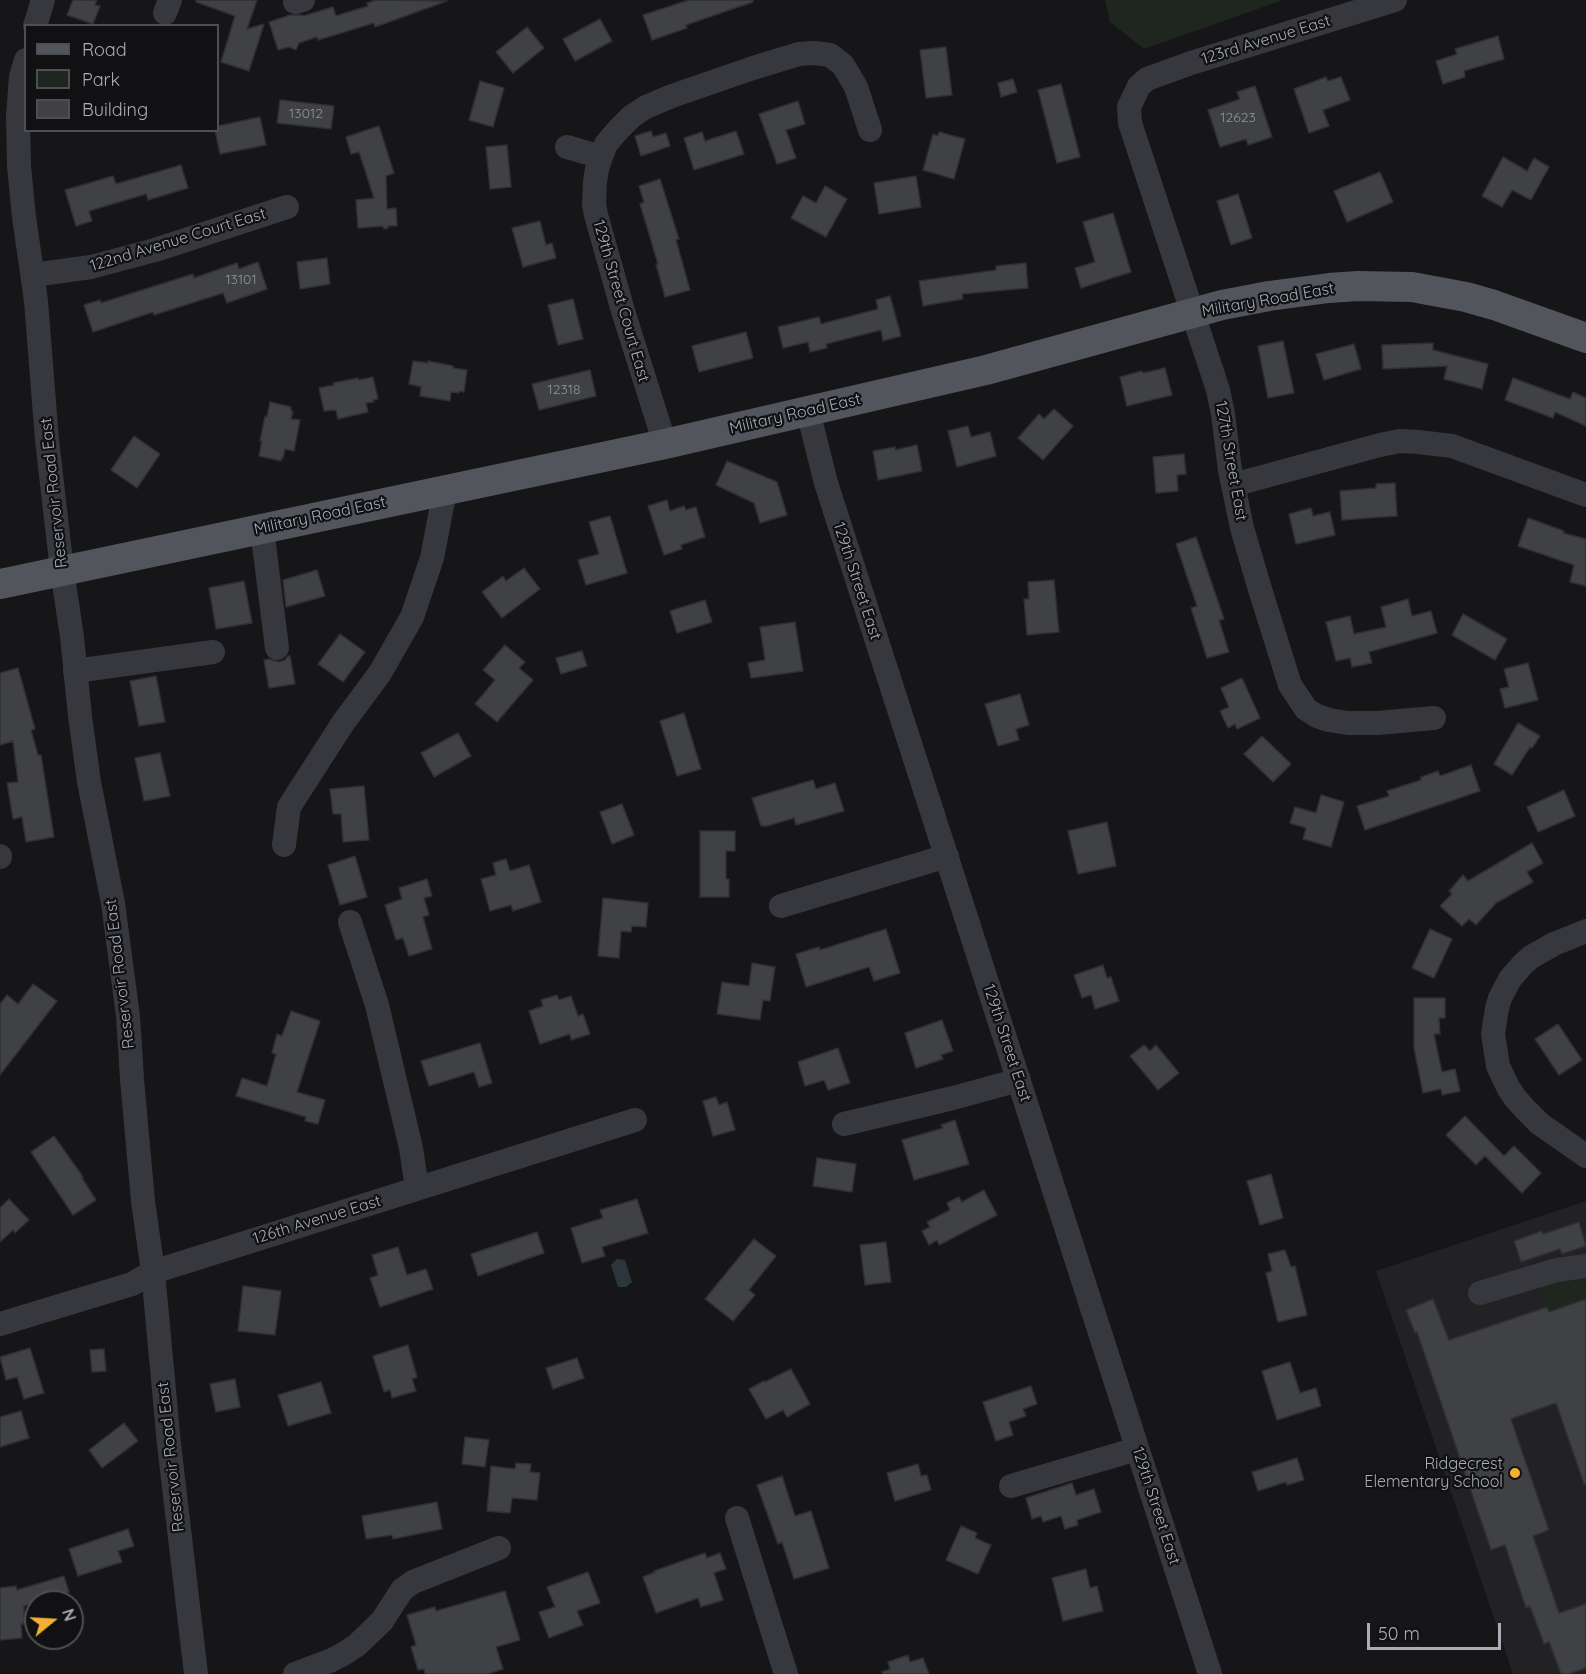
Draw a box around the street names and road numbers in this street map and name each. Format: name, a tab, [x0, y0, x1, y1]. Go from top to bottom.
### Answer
street label: 123rd Avenue East	[1199, 11, 1333, 69]
street label: 122nd Avenue Court East	[88, 204, 268, 276]
street label: 129th Street Court East	[589, 218, 653, 384]
street label: Military Road East	[1200, 279, 1336, 321]
street label: Military Road East	[727, 390, 863, 438]
street label: 127th Street East	[1211, 400, 1251, 522]
street label: Reservoir Road East	[37, 417, 71, 569]
street label: Military Road East	[252, 493, 388, 539]
street label: 129th Street East	[829, 520, 885, 642]
street label: Reservoir Road East	[101, 898, 139, 1050]
street label: 129th Street East	[979, 982, 1035, 1104]
street label: 126th Avenue East	[251, 1191, 383, 1249]
street label: Reservoir Road East	[154, 1381, 188, 1533]
street label: 129th Street East	[1128, 1445, 1184, 1567]

